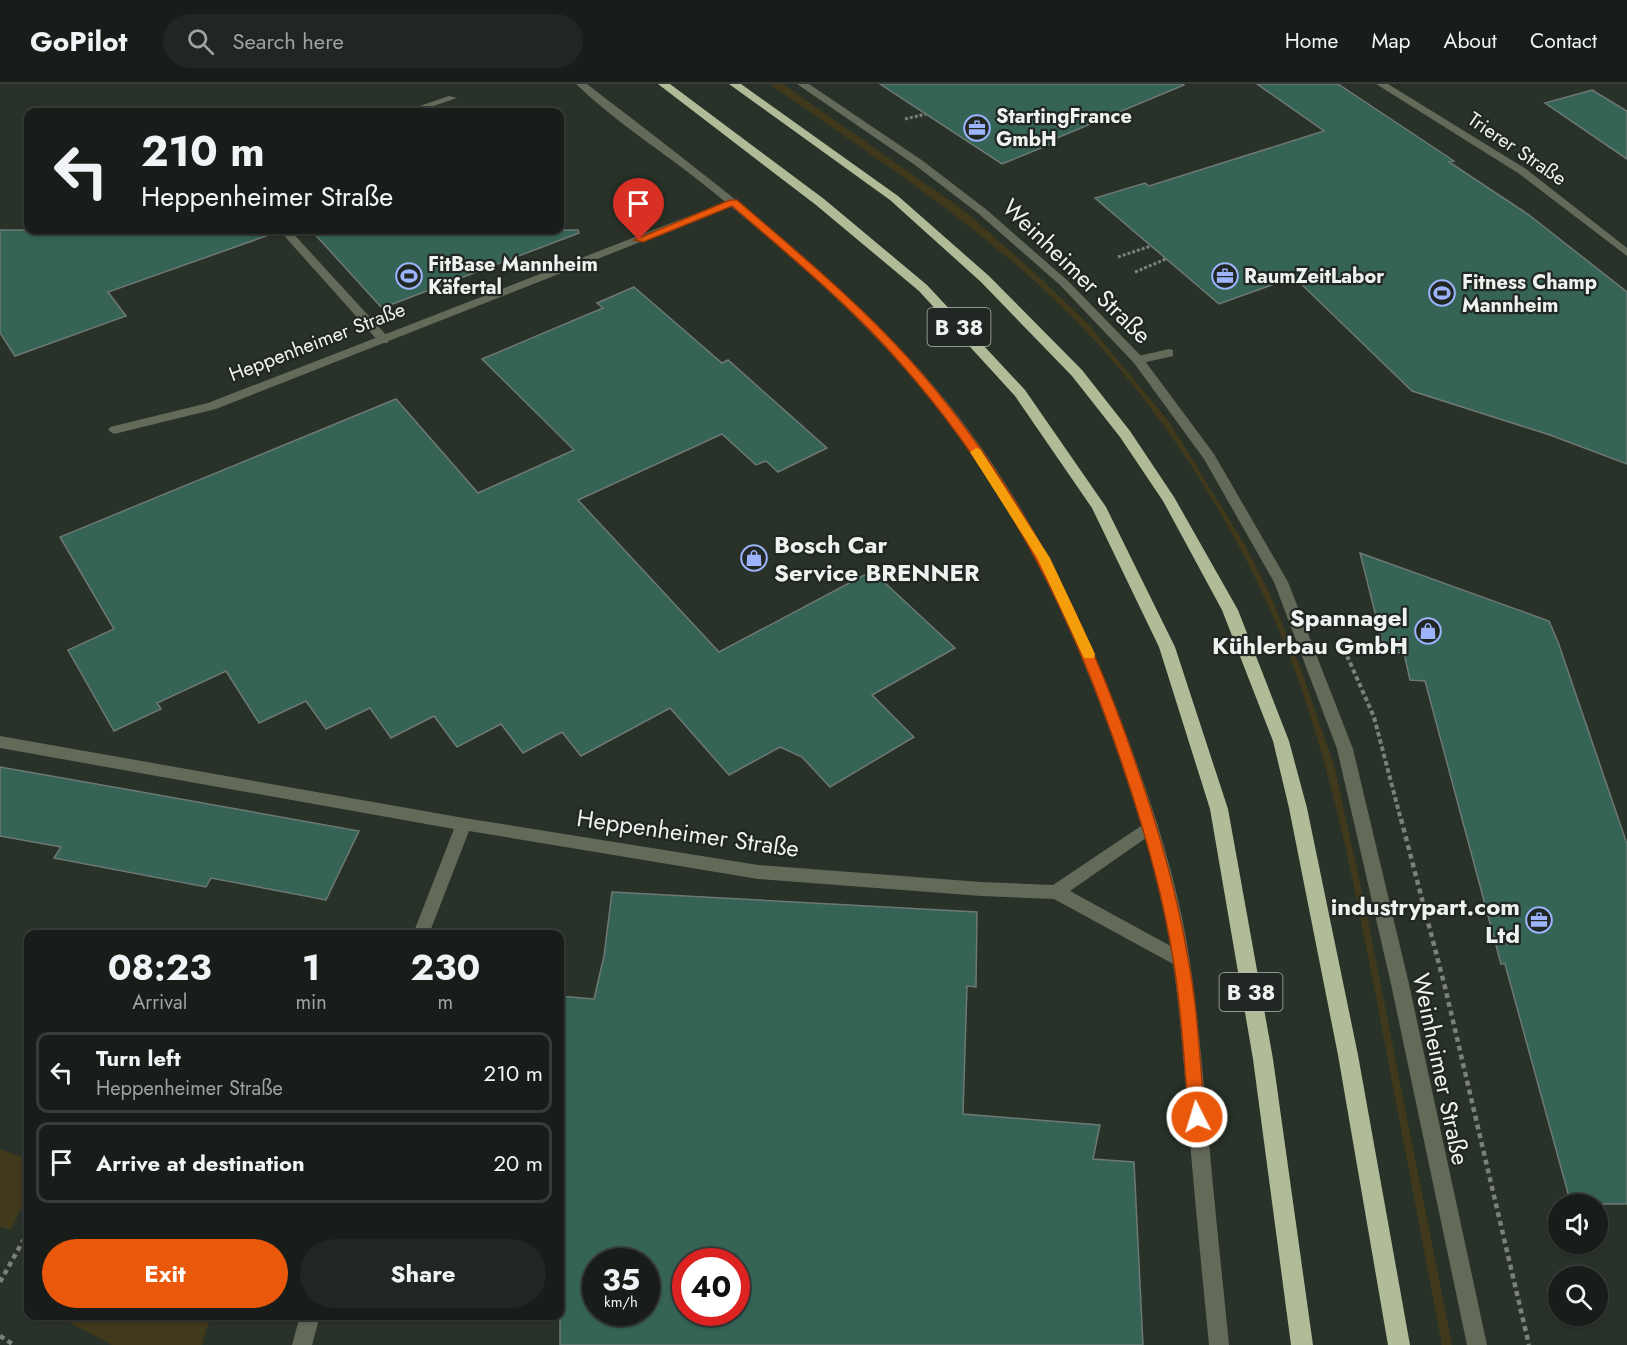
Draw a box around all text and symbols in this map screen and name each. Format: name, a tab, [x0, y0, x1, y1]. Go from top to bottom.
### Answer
search box	[163, 14, 583, 68]
text: GoPilot	[30, 21, 127, 62]
icon: search	[184, 25, 217, 58]
text: Search here	[232, 25, 344, 57]
text: Home	[1285, 26, 1338, 56]
text: Map	[1371, 26, 1411, 56]
text: About	[1444, 26, 1497, 56]
text: Contact	[1530, 26, 1597, 56]
place label: StartingFrance GmbH	[996, 102, 1132, 154]
street label: Trierer Straße	[1462, 105, 1572, 193]
office icon: StartingFrance GmbH	[962, 113, 992, 143]
text: 210 m	[141, 121, 265, 182]
icon: left	[42, 132, 120, 210]
text: Heppenheimer Straße	[141, 177, 393, 216]
pin	[613, 178, 664, 240]
icon: arrive	[622, 187, 655, 220]
street label: Weinheimer Straße	[995, 191, 1159, 351]
place label: FitBase Mannheim Käfertal	[428, 250, 598, 302]
sports icon: FitBase Mannheim Käfertal	[394, 261, 424, 291]
office icon: RaumZeitLabor	[1210, 261, 1240, 291]
place label: RaumZeitLabor	[1244, 262, 1385, 291]
place label: Fitness Champ Mannheim	[1462, 268, 1597, 320]
sports icon: Fitness Champ Mannheim	[1427, 278, 1457, 308]
street label: Heppenheimer Straße	[225, 295, 409, 389]
road number: B 38	[928, 308, 990, 346]
place label: Bosch Car Service BRENNER	[774, 527, 980, 590]
shop icon: Bosch Car Service BRENNER	[739, 543, 769, 573]
place label: Spannagel Kühlerbau GmbH	[1212, 600, 1408, 663]
shop icon: Spannagel Kühlerbau GmbH	[1413, 616, 1443, 646]
street label: Heppenheimer Straße	[575, 800, 801, 866]
place label: industrypart.com Ltd	[1331, 889, 1520, 952]
office icon: industrypart.com Ltd	[1524, 905, 1554, 935]
text: 08:23	[108, 941, 212, 993]
text: 1	[302, 941, 320, 993]
text: 230	[410, 941, 480, 993]
street label: Weinheimer Straße	[1404, 970, 1478, 1168]
road number: B 38	[1220, 973, 1282, 1011]
text: Arrival	[132, 988, 187, 1017]
text: min	[295, 988, 327, 1017]
text: m	[438, 988, 453, 1017]
text: Turn left	[96, 1042, 181, 1074]
icon: left	[45, 1056, 78, 1089]
text: 210 m	[484, 1057, 543, 1089]
text: Heppenheimer Straße	[96, 1074, 283, 1103]
position arrow	[1165, 1085, 1229, 1149]
icon: arrive	[45, 1146, 78, 1179]
text: Arrive at destination	[96, 1147, 305, 1179]
text: 20 m	[494, 1147, 543, 1179]
map controls	[1548, 1194, 1608, 1326]
button: sound	[1548, 1194, 1608, 1254]
button: Exit	[42, 1239, 288, 1308]
button: Share	[300, 1239, 546, 1308]
speed limit sign: 40	[672, 1248, 750, 1326]
text: 35	[602, 1258, 640, 1301]
button: search	[1548, 1266, 1608, 1326]
text: km/h	[604, 1291, 638, 1313]

